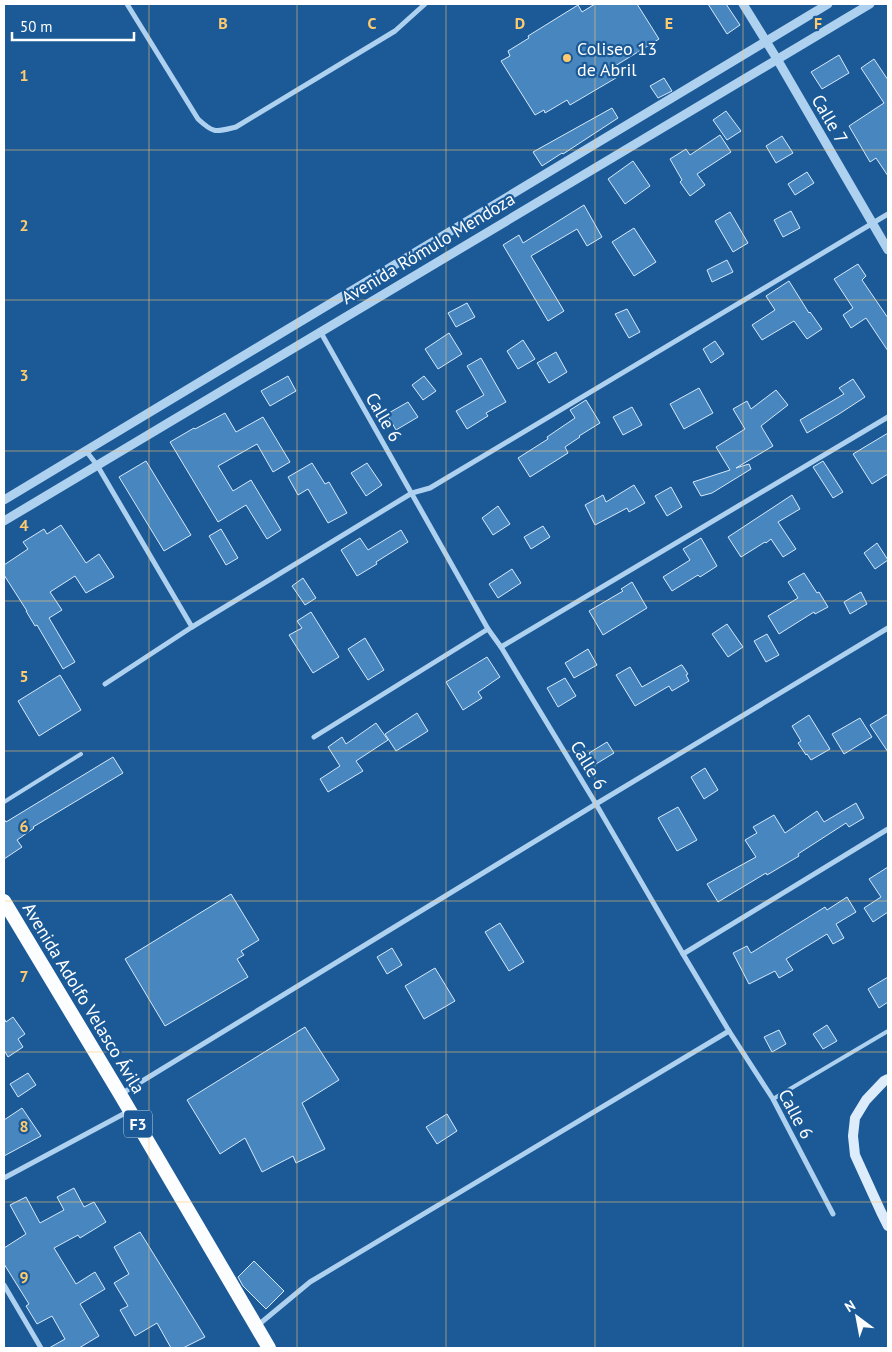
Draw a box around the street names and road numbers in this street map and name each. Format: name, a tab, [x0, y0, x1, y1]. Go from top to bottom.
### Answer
street label: Calle 7	[807, 90, 853, 148]
street label: Avenida Rómulo Mendoza	[337, 187, 519, 309]
street label: Calle 6	[361, 388, 407, 446]
street label: Calle 6	[565, 736, 613, 794]
street label: Avenida Adolfo Velasco Ávila	[18, 898, 150, 1098]
street label: Calle 6	[773, 1085, 819, 1143]
road number: F3	[124, 1110, 152, 1138]

